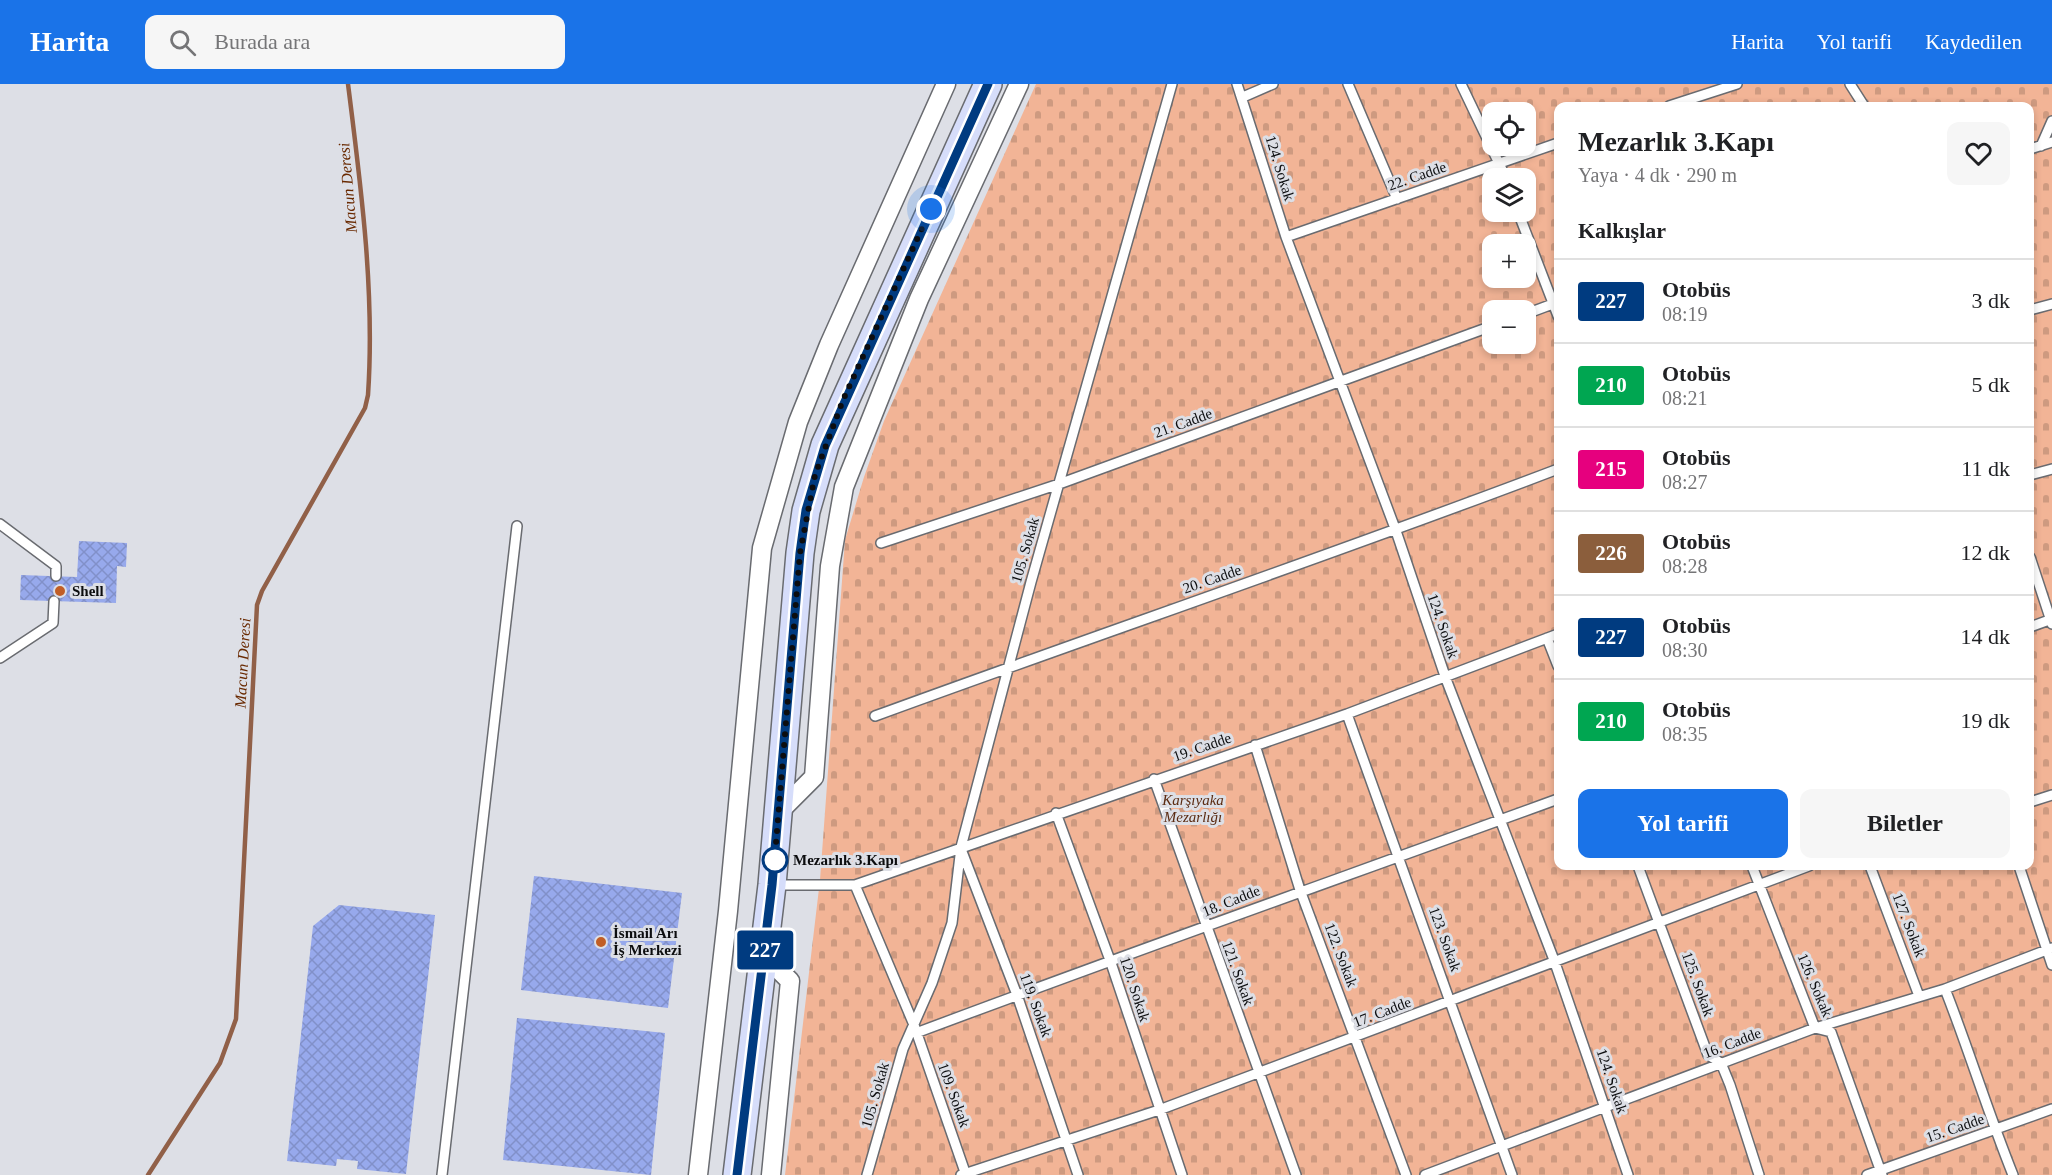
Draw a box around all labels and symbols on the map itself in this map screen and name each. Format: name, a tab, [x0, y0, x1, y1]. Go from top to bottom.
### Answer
street label: 124. Sokak	[1262, 133, 1298, 203]
water label: Macun Deresi	[335, 142, 360, 235]
street label: 22. Cadde	[1386, 158, 1449, 193]
your location	[916, 194, 946, 224]
street label: 21. Cadde	[1152, 405, 1215, 441]
street label: 105. Sokak	[1008, 515, 1042, 585]
street label: 20. Cadde	[1181, 561, 1244, 596]
place label: Shell	[72, 583, 104, 599]
marker: Shell	[53, 584, 67, 598]
street label: 124. Sokak	[1424, 591, 1462, 661]
water label: Macun Deresi	[232, 617, 253, 710]
street label: 19. Cadde	[1171, 729, 1234, 764]
park label: Karşıyaka Mezarlığı	[1161, 792, 1224, 825]
marker: Mezarlık 3.Kapı	[762, 847, 788, 873]
place label: Mezarlık 3.Kapı	[793, 852, 898, 868]
street label: 18. Cadde	[1200, 882, 1263, 920]
street label: 127. Sokak	[1889, 891, 1929, 960]
street label: 123. Sokak	[1426, 905, 1464, 974]
street label: 122. Sokak	[1321, 921, 1361, 990]
place label: İsmail Arı İş Merkezi	[613, 925, 682, 958]
line badge: 227	[730, 930, 800, 970]
marker: İsmail Arı İş Merkezi	[594, 935, 608, 949]
street label: 121. Sokak	[1219, 939, 1257, 1008]
street label: 125. Sokak	[1679, 950, 1717, 1019]
street label: 126. Sokak	[1794, 951, 1836, 1020]
street label: 120. Sokak	[1117, 954, 1153, 1024]
street label: 119. Sokak	[1017, 971, 1055, 1040]
street label: 17. Cadde	[1351, 994, 1414, 1030]
street label: 16. Cadde	[1701, 1025, 1764, 1061]
street label: 124. Sokak	[1593, 1046, 1631, 1116]
street label: 105. Sokak	[858, 1060, 892, 1130]
street label: 109. Sokak	[935, 1061, 973, 1130]
street label: 15. Cadde	[1924, 1110, 1987, 1145]

